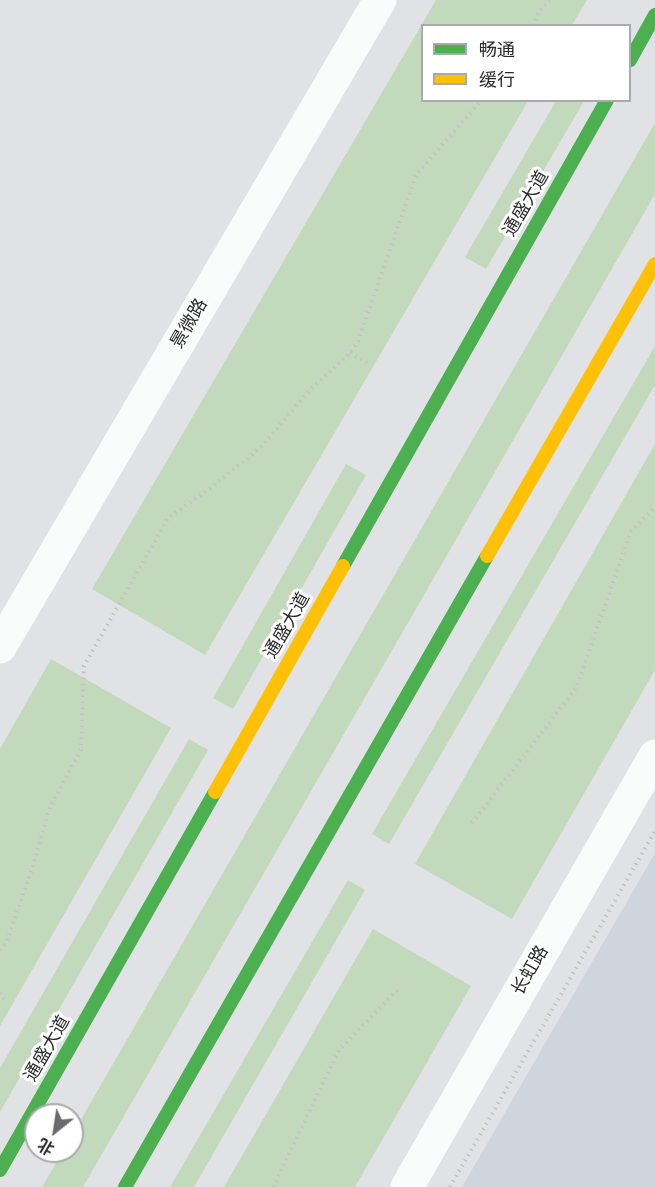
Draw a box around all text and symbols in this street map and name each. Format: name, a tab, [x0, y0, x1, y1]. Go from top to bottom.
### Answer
legend	[421, 24, 631, 102]
text: 畅通	[479, 36, 515, 63]
text: 缓行	[479, 66, 515, 93]
street label: 通盛大道	[500, 167, 554, 241]
street label: 景微路	[167, 295, 213, 353]
street label: 通盛大道	[261, 589, 315, 663]
street label: 长虹路	[508, 942, 554, 1000]
street label: 通盛大道	[21, 1012, 75, 1086]
north arrow	[24, 1103, 84, 1163]
text: 北	[33, 1132, 59, 1161]

